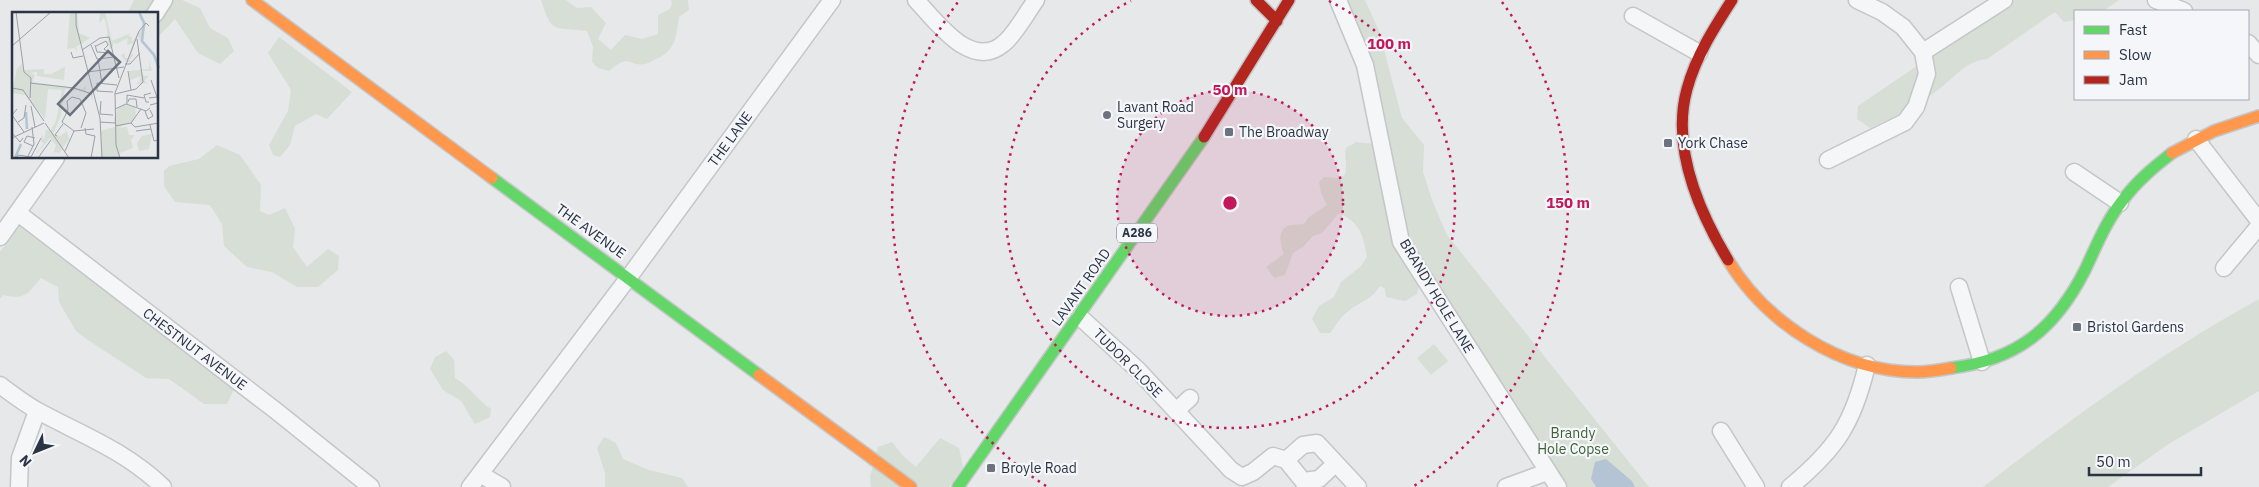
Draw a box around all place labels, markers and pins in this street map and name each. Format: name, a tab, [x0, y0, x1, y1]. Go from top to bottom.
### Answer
place label: Lavant Road Surgery	[1117, 98, 1194, 132]
marker: Lavant Road Surgery	[1101, 109, 1113, 121]
place label: The Broadway	[1239, 123, 1329, 141]
marker: The Broadway	[1223, 126, 1235, 138]
place label: York Chase	[1678, 134, 1748, 152]
marker: York Chase	[1662, 137, 1674, 149]
centre of rings	[1221, 194, 1239, 212]
place label: Bristol Gardens	[2087, 318, 2184, 336]
marker: Bristol Gardens	[2071, 321, 2083, 333]
place label: Broyle Road	[1001, 459, 1077, 477]
marker: Broyle Road	[985, 462, 997, 474]

